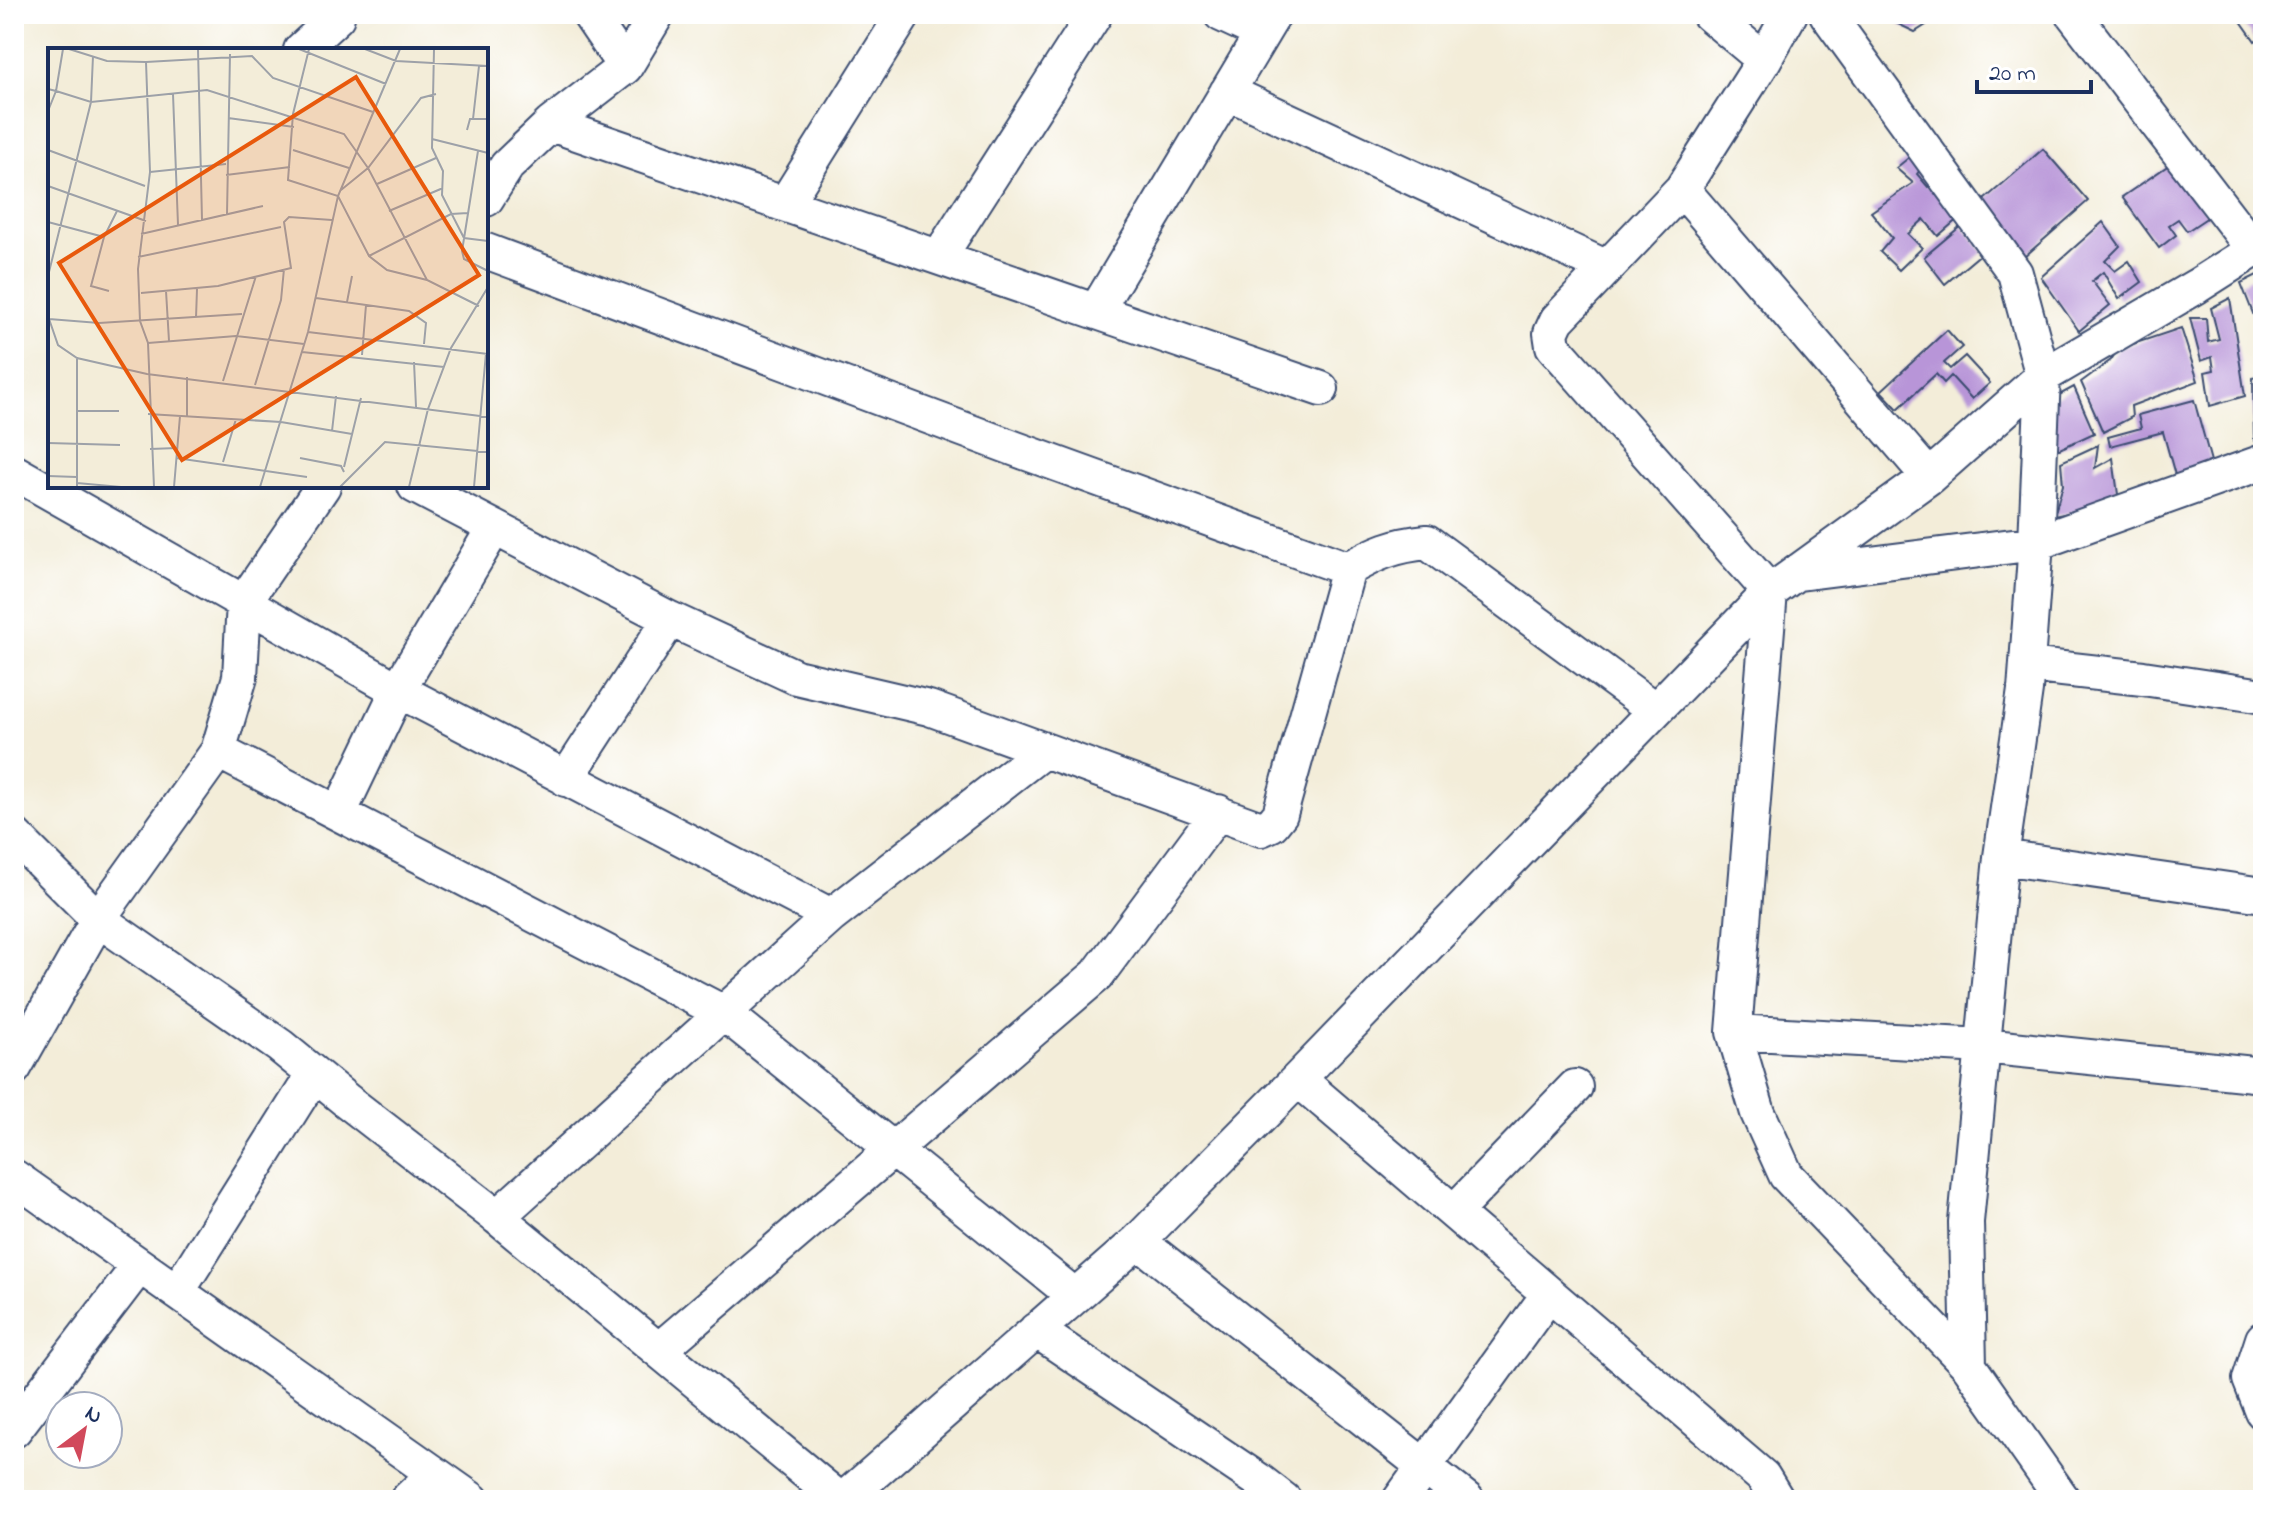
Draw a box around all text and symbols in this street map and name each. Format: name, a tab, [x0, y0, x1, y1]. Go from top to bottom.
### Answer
scale bar	[1977, 44, 2091, 94]
inset map	[48, 48, 488, 488]
text: 20 m	[1989, 57, 2036, 92]
north arrow	[44, 1390, 124, 1470]
text: N	[78, 1398, 108, 1433]

